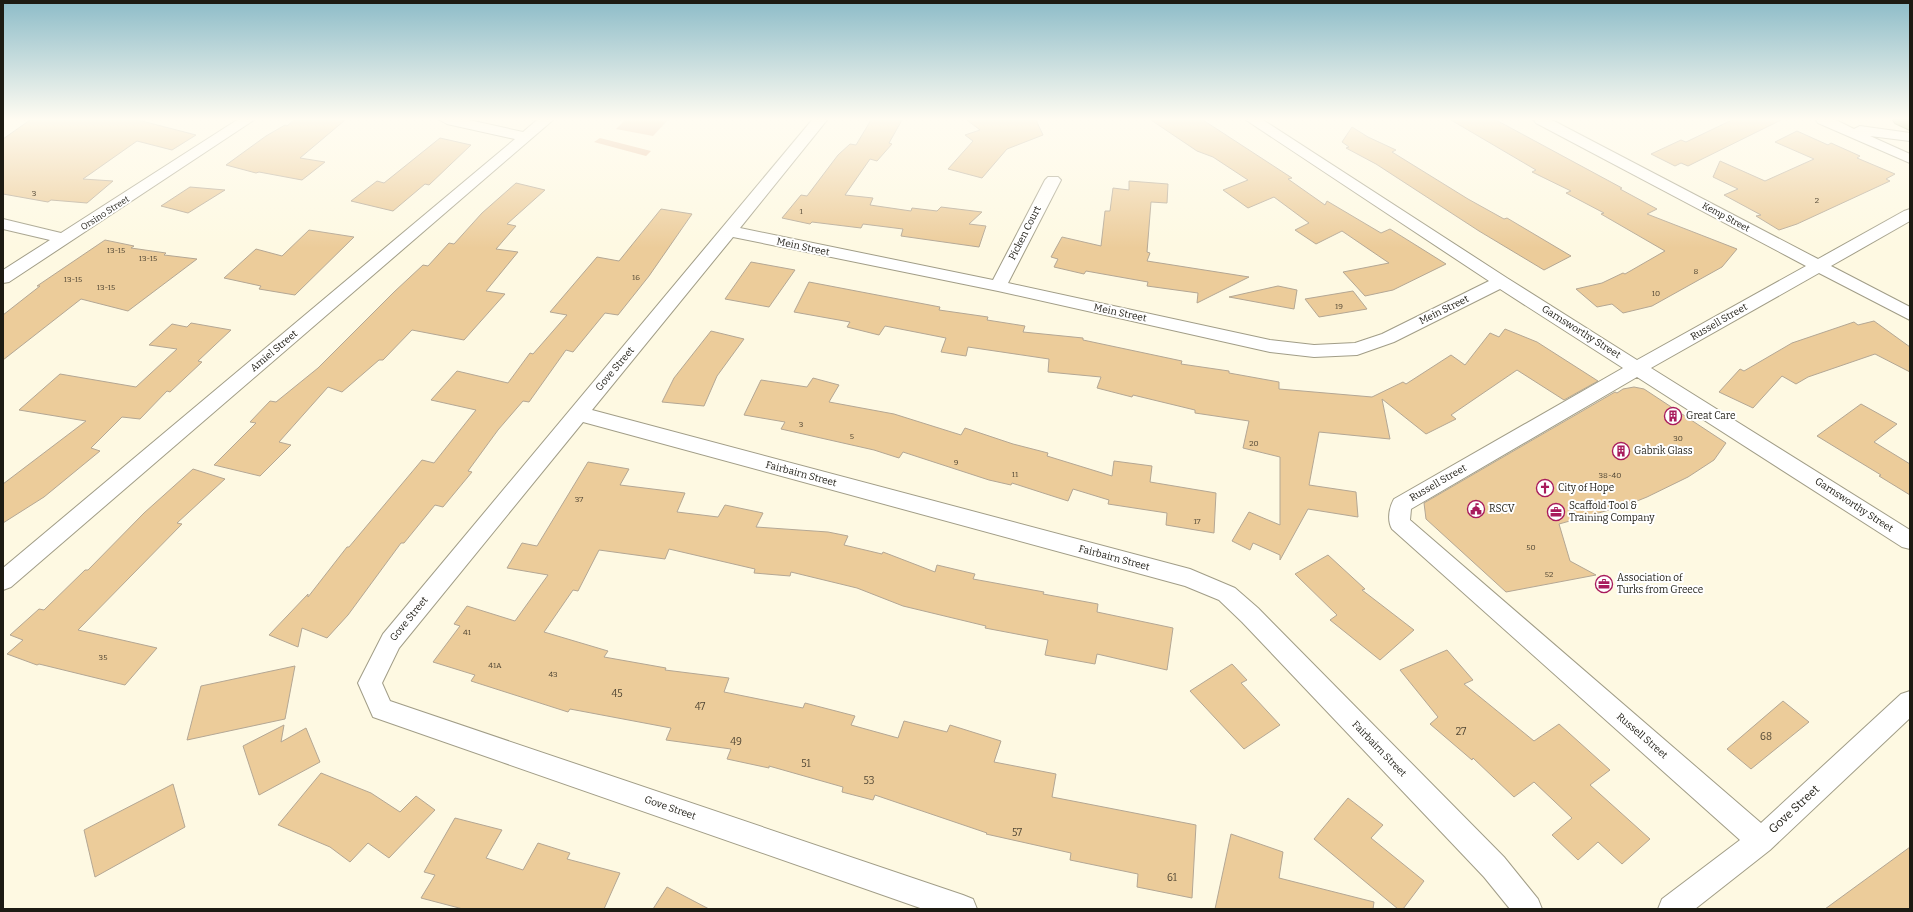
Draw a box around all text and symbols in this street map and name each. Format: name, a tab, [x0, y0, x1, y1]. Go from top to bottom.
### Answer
house number: 3	[32, 189, 37, 198]
street label: Orsino Street	[79, 193, 132, 232]
house number: 2	[1815, 196, 1819, 205]
street label: Kemp Street	[1701, 200, 1752, 234]
street label: Picken Court	[1006, 204, 1044, 262]
house number: 1	[799, 207, 803, 216]
street label: Mein Street	[775, 236, 831, 259]
house number: 13-15	[107, 246, 125, 255]
house number: 13-15	[139, 254, 157, 263]
house number: 8	[1694, 267, 1699, 276]
house number: 16	[632, 273, 640, 282]
house number: 13-15	[64, 275, 82, 284]
house number: 13-15	[97, 283, 115, 292]
house number: 10	[1652, 289, 1660, 298]
street label: Mein Street	[1417, 293, 1471, 327]
street label: Russell Street	[1688, 301, 1750, 343]
street label: Mein Street	[1092, 302, 1148, 325]
house number: 19	[1335, 302, 1343, 311]
street label: Garnsworthy Street	[1539, 303, 1623, 361]
street label: Amiel Street	[248, 328, 300, 374]
street label: Gove Street	[593, 344, 637, 393]
building icon: Great Care	[1663, 406, 1683, 426]
place label: Great Care	[1686, 410, 1736, 422]
house number: 3	[799, 420, 804, 429]
house number: 5	[850, 432, 854, 441]
house number: 30	[1673, 434, 1683, 443]
house number: 20	[1249, 439, 1259, 448]
building icon: Gabrik Glass	[1611, 441, 1631, 461]
place label: Gabrik Glass	[1634, 445, 1693, 457]
house number: 9	[954, 458, 959, 467]
street label: Fairbairn Street	[764, 459, 838, 489]
street label: Russell Street	[1407, 462, 1469, 504]
house number: 11	[1012, 470, 1019, 479]
house number: 38-40	[1599, 471, 1621, 480]
street label: Garnsworthy Street	[1813, 475, 1896, 535]
church icon: City of Hope	[1535, 478, 1555, 498]
place label: City of Hope	[1558, 482, 1614, 494]
house number: 37	[575, 495, 583, 504]
public building icon: RSCV	[1466, 499, 1486, 519]
place label: Scaffold Tool & Training Company	[1569, 500, 1655, 524]
office icon: Scaffold Tool & Training Company	[1546, 502, 1566, 522]
place label: RSCV	[1489, 503, 1515, 515]
house number: 17	[1193, 517, 1201, 526]
street label: Fairbairn Street	[1077, 543, 1151, 573]
house number: 50	[1526, 543, 1536, 552]
house number: 52	[1545, 570, 1553, 579]
place label: Association of Turks from Greece	[1617, 572, 1703, 596]
office icon: Association of Turks from Greece	[1594, 574, 1614, 594]
street label: Gove Street	[387, 594, 431, 644]
house number: 41	[463, 628, 472, 637]
house number: 35	[99, 653, 107, 662]
house number: 41A	[488, 661, 502, 670]
house number: 43	[548, 670, 558, 679]
house number: 45	[611, 688, 623, 700]
house number: 47	[695, 701, 705, 713]
street label: Russell Street	[1614, 711, 1670, 762]
street label: Fairbairn Street	[1349, 719, 1409, 780]
house number: 27	[1456, 726, 1466, 738]
house number: 68	[1760, 731, 1772, 743]
house number: 49	[730, 736, 742, 748]
house number: 51	[801, 758, 811, 770]
house number: 53	[864, 775, 875, 787]
street label: Gove Street	[1766, 781, 1823, 836]
street label: Gove Street	[643, 794, 698, 823]
house number: 57	[1012, 827, 1022, 839]
house number: 61	[1167, 872, 1177, 884]

